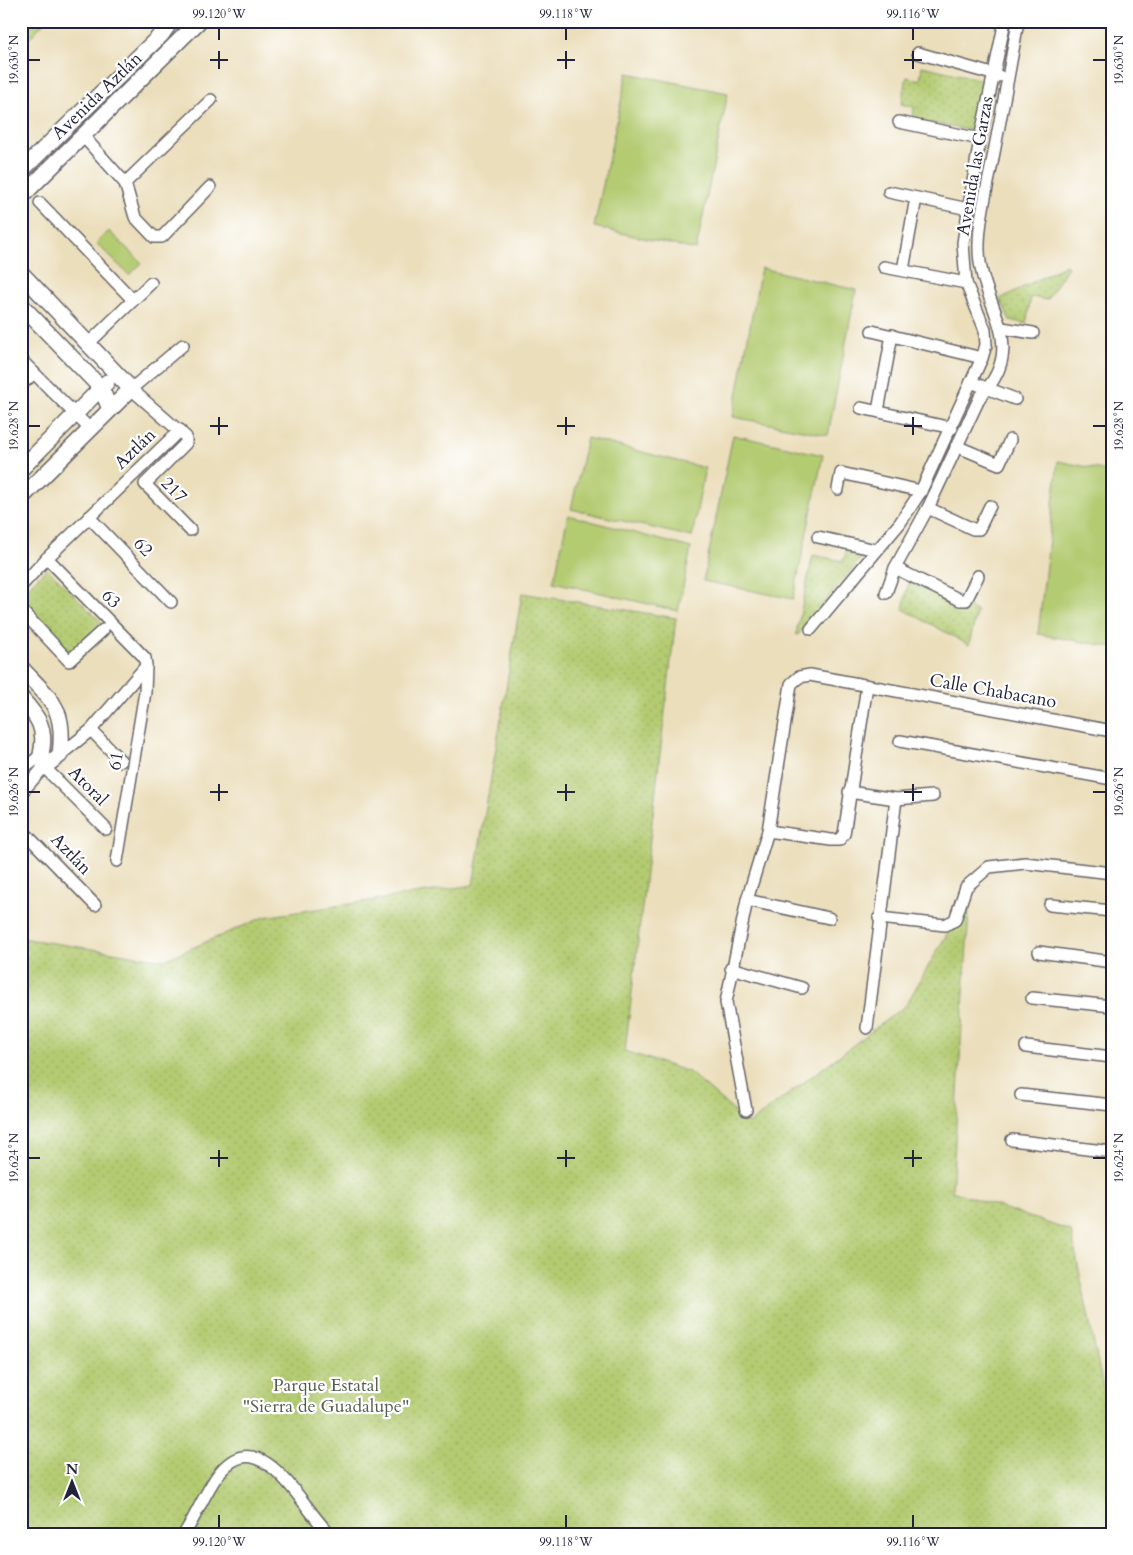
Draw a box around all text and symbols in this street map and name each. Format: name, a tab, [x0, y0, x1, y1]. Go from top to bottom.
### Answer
text: 99.120°W	[192, 6, 246, 22]
text: 99.118°W	[539, 6, 593, 22]
text: 99.116°W	[886, 6, 940, 22]
text: 19.630°N	[6, 34, 22, 85]
text: 19.630°N	[1111, 34, 1127, 85]
street label: Avenida Aztlán	[46, 46, 148, 146]
street label: Avenida las Garzas	[950, 94, 1000, 238]
text: 19.628°N	[6, 400, 22, 451]
text: 19.628°N	[1111, 400, 1127, 451]
street label: Aztlán	[109, 422, 162, 475]
street label: 217	[155, 471, 193, 509]
street label: 62	[128, 532, 158, 562]
street label: 63	[96, 584, 126, 614]
street label: Calle Chabacano	[928, 668, 1059, 715]
street label: 61	[102, 750, 130, 772]
street label: Atoral	[62, 760, 114, 812]
text: 19.626°N	[6, 766, 22, 817]
text: 19.626°N	[1111, 766, 1127, 817]
street label: Aztlán	[45, 828, 98, 881]
text: 19.624°N	[6, 1132, 22, 1183]
text: 19.624°N	[1111, 1132, 1127, 1183]
park label: Parque Estatal "Sierra de Guadalupe"	[243, 1373, 409, 1419]
north arrow	[48, 1458, 98, 1508]
text: N	[66, 1460, 78, 1479]
text: 99.120°W	[192, 1534, 246, 1550]
text: 99.118°W	[539, 1534, 593, 1550]
text: 99.116°W	[886, 1534, 940, 1550]

